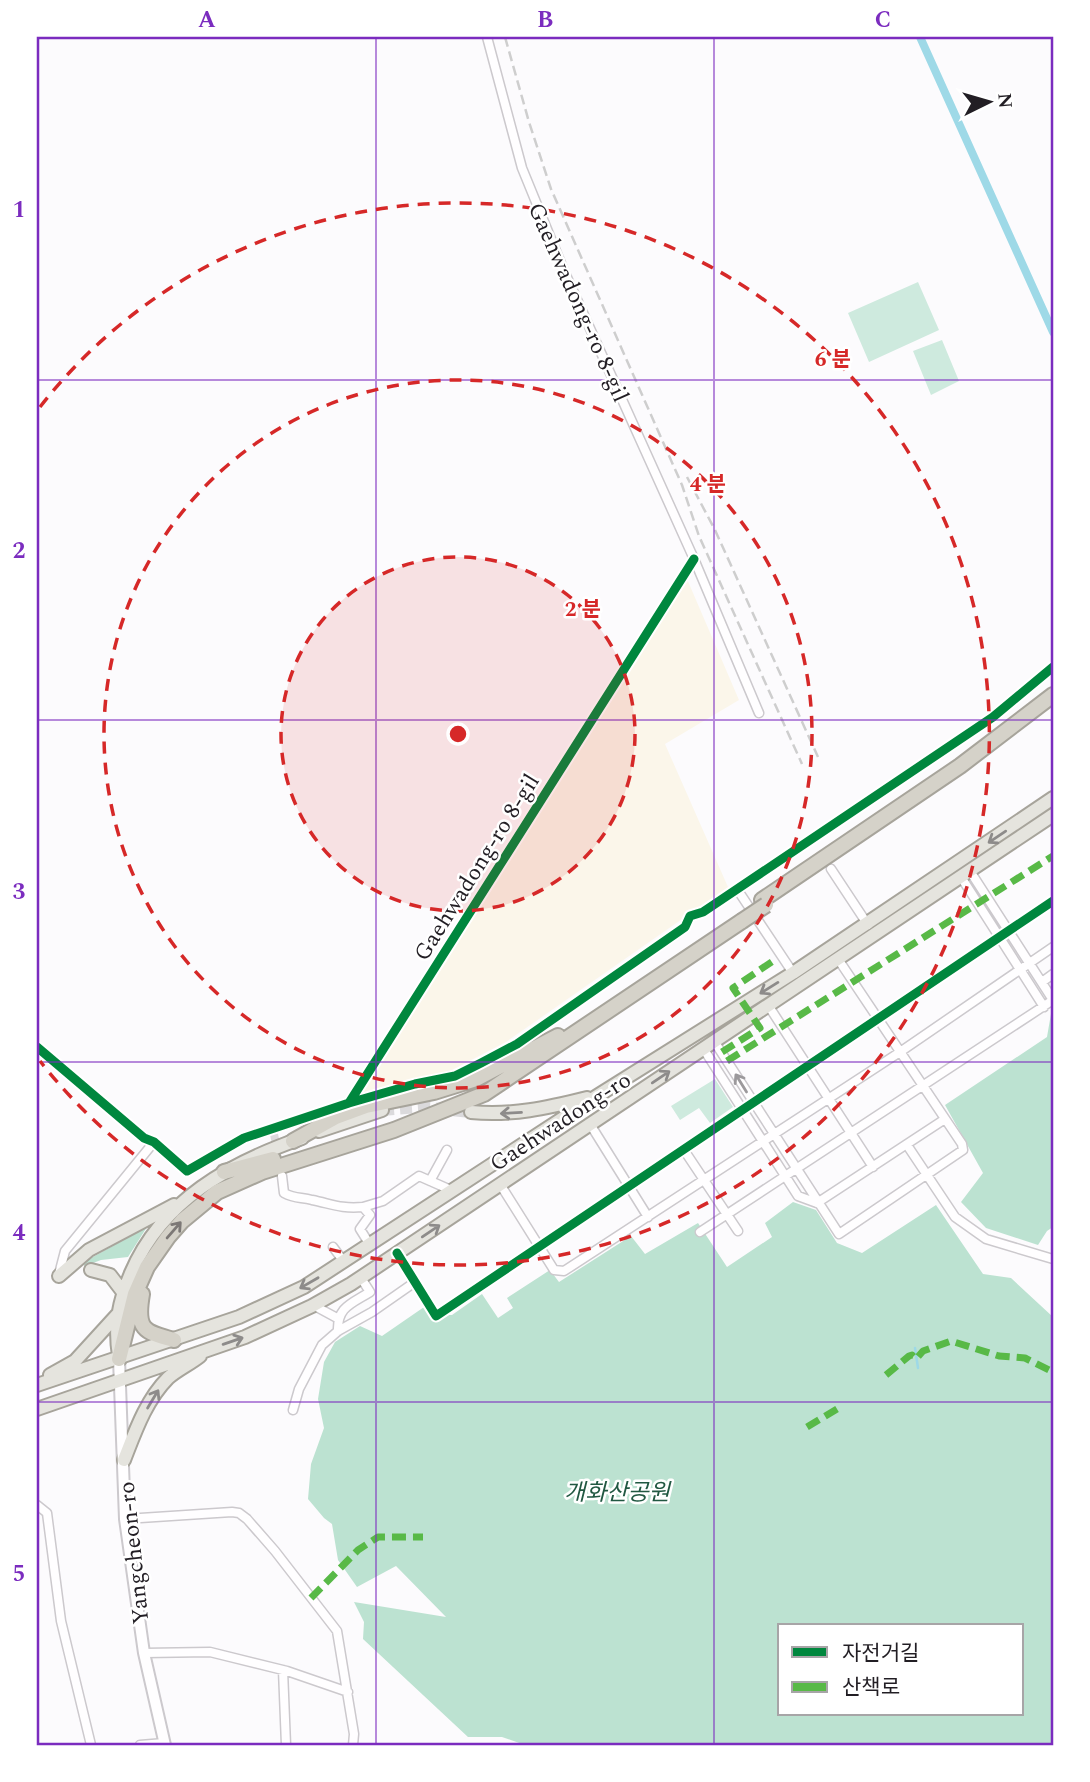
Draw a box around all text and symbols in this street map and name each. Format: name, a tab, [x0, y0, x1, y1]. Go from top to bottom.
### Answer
text: A	[198, 3, 216, 38]
text: B	[537, 3, 553, 38]
text: C	[875, 3, 891, 38]
north arrow	[954, 66, 1024, 136]
text: N	[989, 92, 1020, 110]
text: 1	[13, 193, 25, 228]
street label: Gaehwadong-ro 8-gil	[518, 197, 637, 408]
text: 6 분	[815, 344, 851, 376]
text: 4 분	[690, 469, 726, 501]
text: 2	[13, 534, 26, 569]
text: 2 분	[565, 594, 601, 626]
centre of rings	[446, 722, 470, 746]
street label: Gaehwadong-ro 8-gil	[405, 767, 549, 968]
one-way arrow	[988, 830, 1007, 844]
text: 3	[13, 875, 26, 910]
one-way arrow	[759, 982, 779, 996]
street label: Gaehwadong-ro	[483, 1063, 639, 1181]
one-way arrow	[650, 1070, 670, 1084]
one-way arrow	[734, 1074, 749, 1093]
one-way arrow	[500, 1107, 523, 1120]
text: 4	[13, 1216, 26, 1251]
one-way arrow	[166, 1222, 182, 1240]
one-way arrow	[421, 1223, 440, 1238]
one-way arrow	[300, 1276, 320, 1290]
one-way arrow	[221, 1334, 243, 1346]
one-way arrow	[146, 1389, 160, 1409]
park label: 개화산공원	[564, 1476, 672, 1511]
street label: Yangcheon-ro	[110, 1480, 159, 1626]
text: 5	[13, 1557, 25, 1592]
legend	[778, 1624, 1024, 1716]
text: 자전거길	[842, 1638, 919, 1670]
text: 산책로	[842, 1672, 900, 1704]

